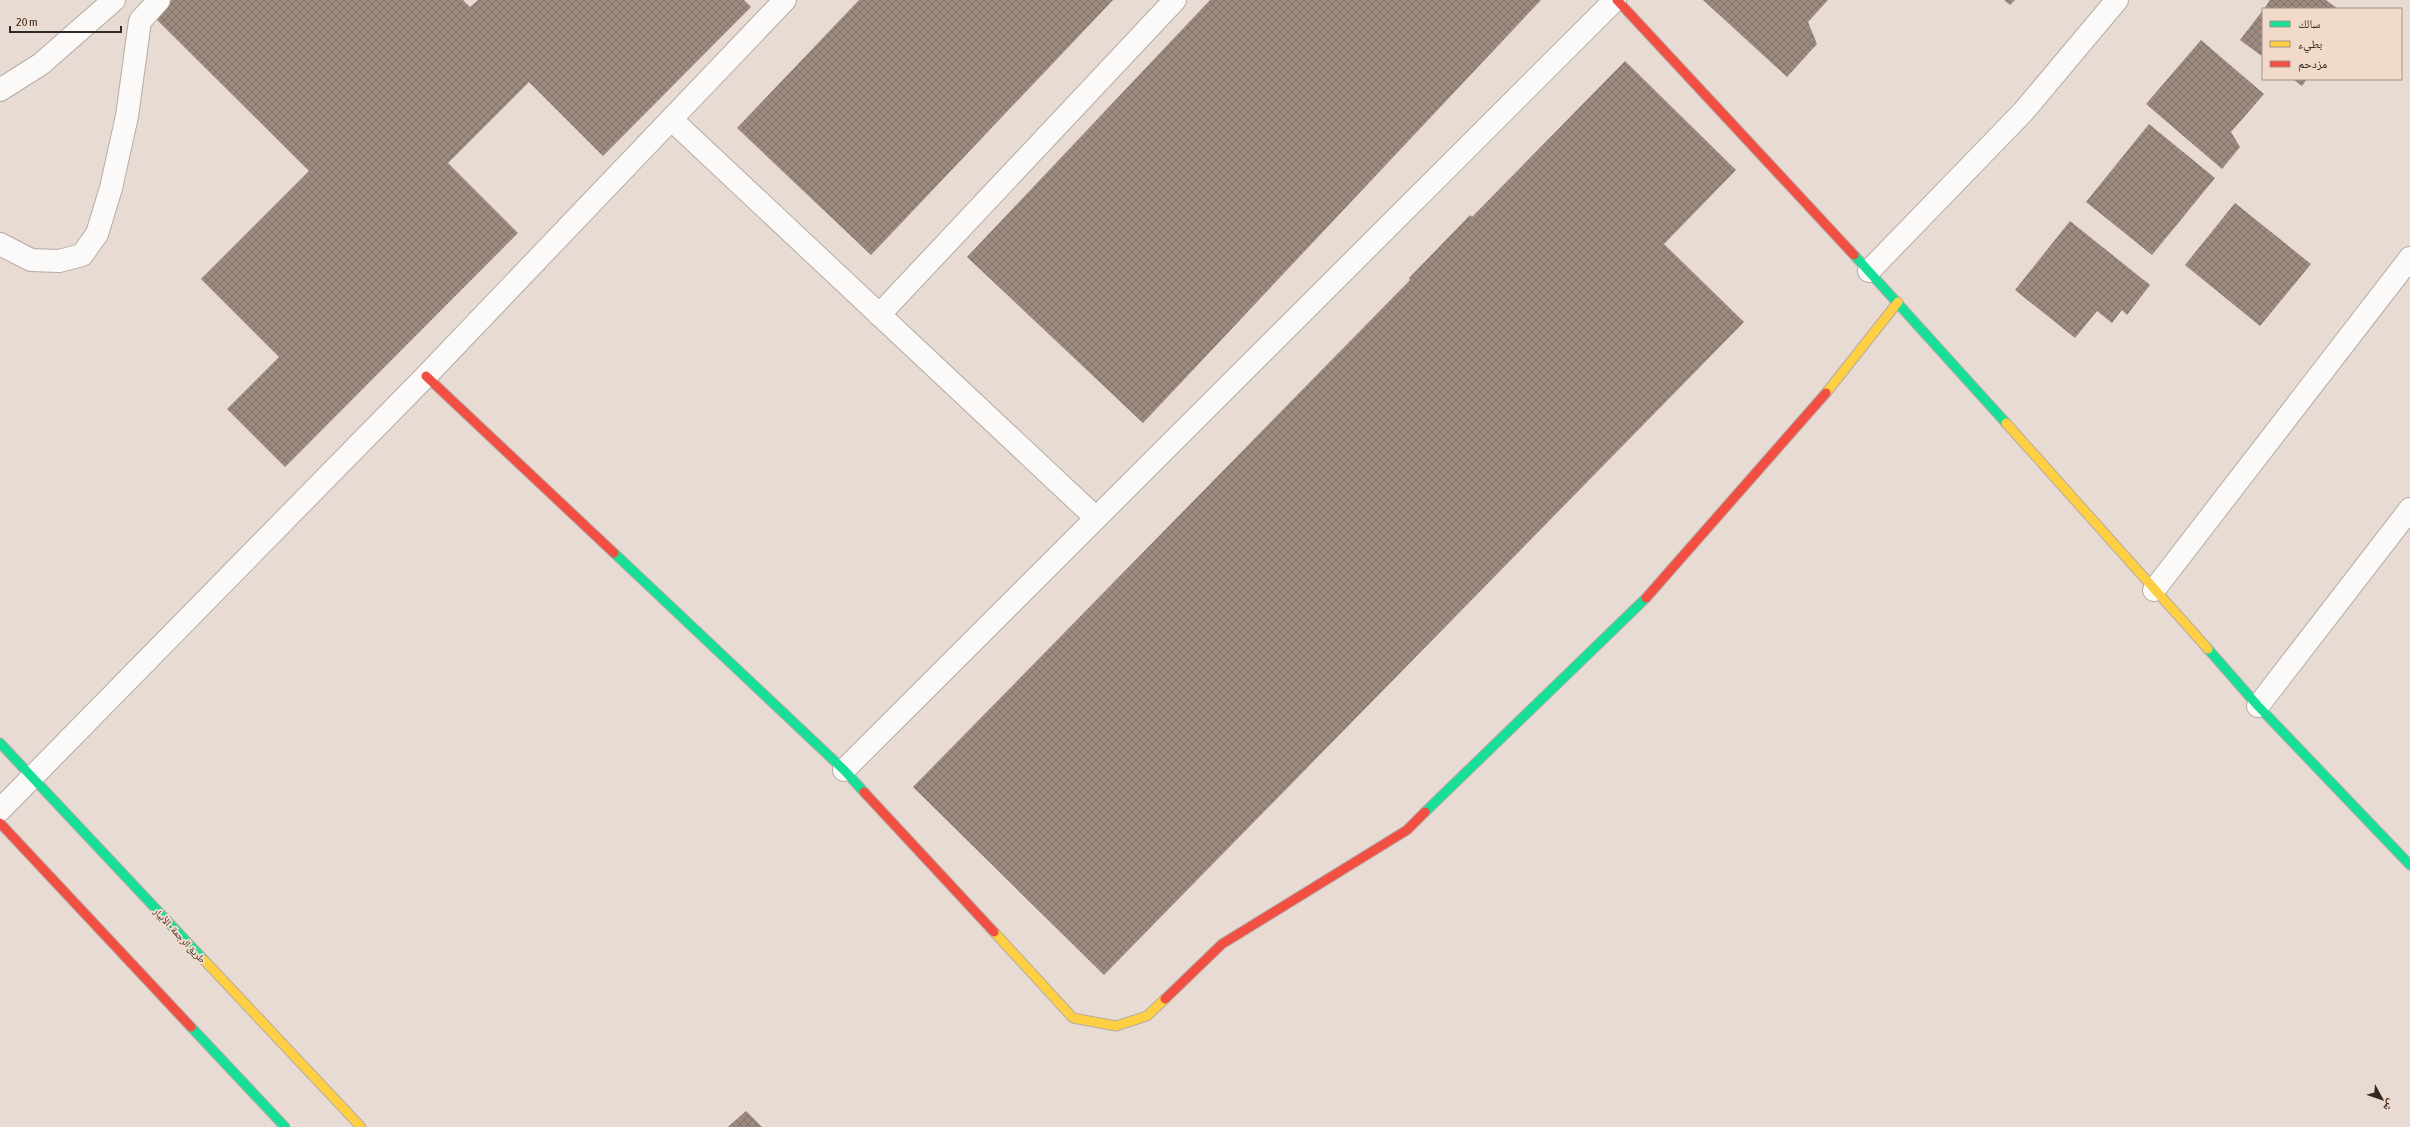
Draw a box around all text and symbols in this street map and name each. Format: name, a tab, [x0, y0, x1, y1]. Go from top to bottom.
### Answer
scale bar	[10, 8, 121, 34]
legend	[2262, 8, 2402, 80]
text: 20 m	[16, 15, 38, 29]
text: سالك	[2298, 17, 2320, 31]
text: بطيء	[2298, 37, 2322, 54]
text: مزدحم	[2298, 57, 2327, 72]
street label: طريق الرجمة - الأبيار	[150, 905, 208, 966]
north arrow	[2362, 1079, 2402, 1119]
text: ش	[2380, 1096, 2398, 1114]

